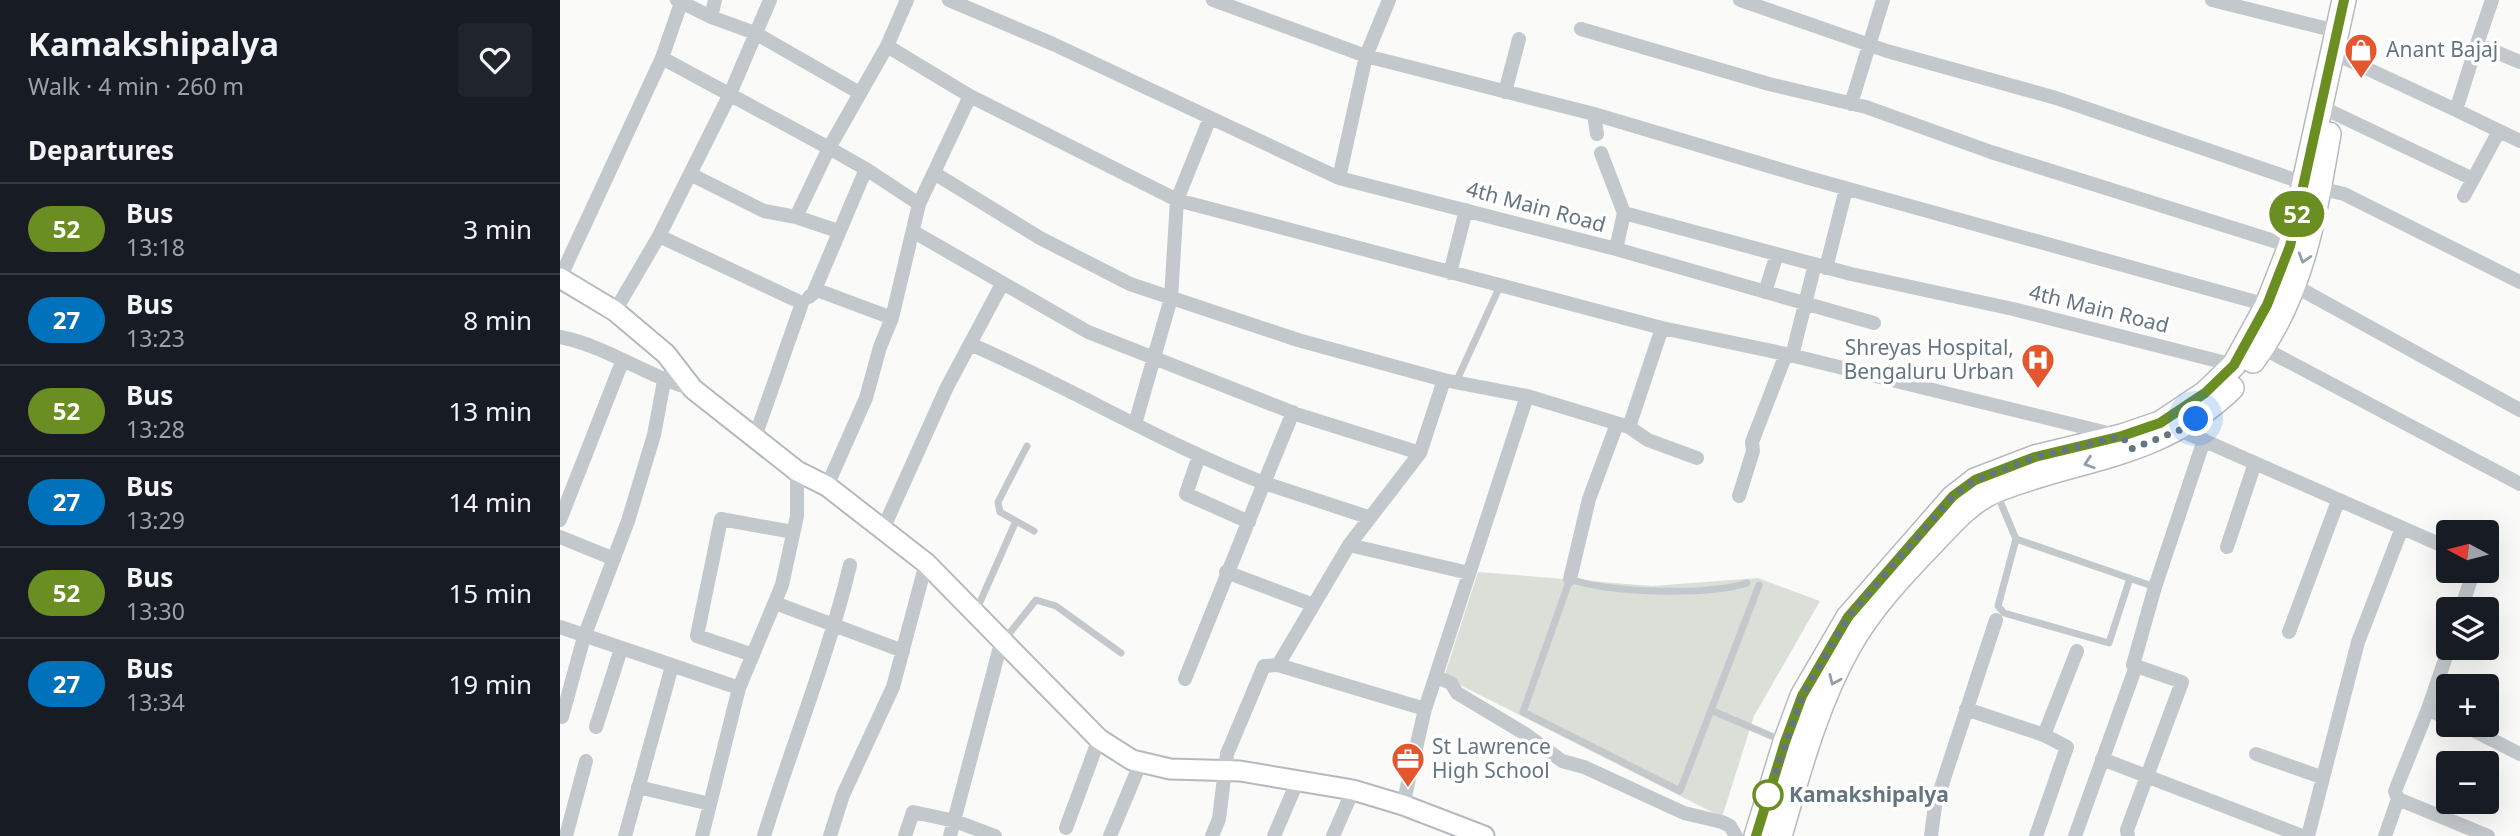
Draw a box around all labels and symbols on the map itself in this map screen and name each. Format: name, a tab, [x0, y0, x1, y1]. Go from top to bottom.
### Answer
shop icon: Anant Bajaj	[2342, 31, 2380, 80]
place label: Anant Bajaj	[2386, 35, 2498, 63]
street label: 4th Main Road	[1463, 174, 1609, 238]
line badge: 52	[2266, 191, 2328, 237]
one-way arrow	[2298, 252, 2313, 264]
street label: 4th Main Road	[2026, 277, 2172, 339]
place label: Shreyas Hospital, Bengaluru Urban	[1844, 333, 2014, 385]
hospital icon: Shreyas Hospital, Bengaluru Urban	[2019, 341, 2057, 390]
your location	[2178, 401, 2213, 436]
one-way arrow	[2083, 455, 2095, 469]
north arrow	[2436, 520, 2499, 583]
one-way arrow	[1828, 673, 1842, 685]
place label: St Lawrence High School	[1432, 732, 1551, 784]
office icon: St Lawrence High School	[1389, 740, 1427, 789]
marker: Kamakshipalya	[1753, 780, 1783, 810]
place label: Kamakshipalya	[1789, 780, 1949, 808]

